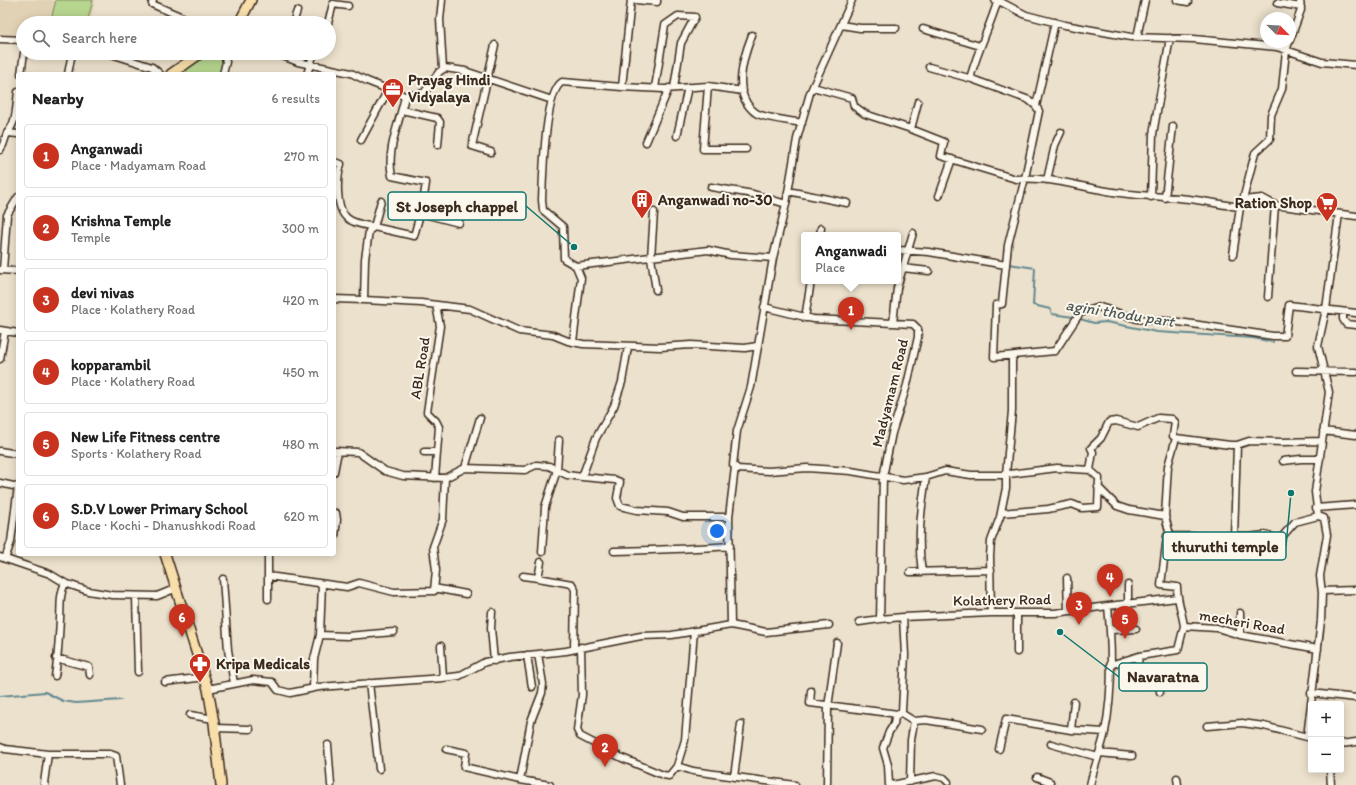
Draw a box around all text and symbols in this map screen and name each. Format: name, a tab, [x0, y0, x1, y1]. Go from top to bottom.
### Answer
north arrow	[1260, 12, 1296, 48]
search box	[16, 16, 336, 60]
icon: search	[30, 27, 52, 49]
text: Search here	[62, 29, 137, 47]
place label: Prayag Hindi Vidyalaya	[408, 71, 491, 107]
office icon: Prayag Hindi Vidyalaya	[380, 76, 406, 109]
text: Nearby	[32, 88, 84, 108]
text: 6 results	[272, 91, 320, 106]
text: Anganwadi	[71, 140, 142, 158]
text: 1	[43, 149, 49, 164]
text: 270 m	[284, 149, 319, 164]
text: Place · Madyamam Road	[71, 158, 206, 173]
building icon: Anganwadi no-30	[629, 187, 655, 220]
supermarket icon: Ration Shop	[1314, 190, 1340, 223]
place label: Anganwadi no-30	[657, 191, 772, 210]
callout: St Joseph chappel	[388, 192, 526, 220]
place label: Ration Shop	[1235, 194, 1312, 213]
text: St Joseph chappel	[396, 197, 519, 217]
text: Krishna Temple	[71, 212, 171, 230]
text: 2	[43, 221, 49, 236]
text: 300 m	[282, 221, 319, 236]
text: Temple	[71, 230, 110, 245]
popup	[801, 232, 901, 284]
text: Anganwadi	[815, 242, 887, 260]
text: Place	[815, 260, 845, 275]
text: devi nivas	[71, 284, 134, 302]
text: 3	[42, 293, 50, 308]
text: 420 m	[282, 293, 319, 308]
water label: agini thodu part	[1064, 295, 1178, 331]
pin: 1	[838, 297, 864, 330]
text: Place · Kolathery Road	[71, 302, 195, 317]
street label: ABL Road	[406, 335, 434, 400]
street label: Madyamam Road	[868, 337, 912, 449]
text: kopparambil	[71, 356, 151, 374]
text: 4	[42, 365, 50, 380]
text: 450 m	[282, 365, 319, 380]
text: Place · Kolathery Road	[71, 374, 195, 389]
text: New Life Fitness centre	[71, 428, 220, 446]
text: 5	[43, 437, 49, 452]
text: 480 m	[282, 437, 319, 452]
text: Sports · Kolathery Road	[71, 446, 201, 461]
text: S.D.V Lower Primary School	[71, 500, 248, 518]
text: 6	[43, 509, 49, 524]
text: 620 m	[283, 509, 319, 524]
text: Place · Kochi - Dhanushkodi Road	[71, 518, 256, 533]
your location	[707, 521, 727, 541]
callout: thuruthi temple	[1163, 532, 1286, 560]
text: thuruthi temple	[1171, 537, 1279, 557]
pin: 4	[1097, 564, 1123, 597]
street label: Kolathery Road	[953, 590, 1051, 610]
pin: 3	[1066, 592, 1092, 625]
pin: 6	[169, 604, 195, 637]
pin: 5	[1112, 606, 1138, 639]
street label: mecheri Road	[1198, 606, 1286, 638]
pharmacy icon: Kripa Medicals	[187, 651, 213, 684]
place label: Kripa Medicals	[216, 655, 310, 674]
callout: Navaratna	[1119, 663, 1207, 691]
text: Navaratna	[1127, 667, 1200, 686]
map controls	[1308, 701, 1344, 773]
button: +	[1308, 701, 1344, 737]
pin: 2	[592, 734, 618, 767]
button: −	[1308, 737, 1344, 773]

